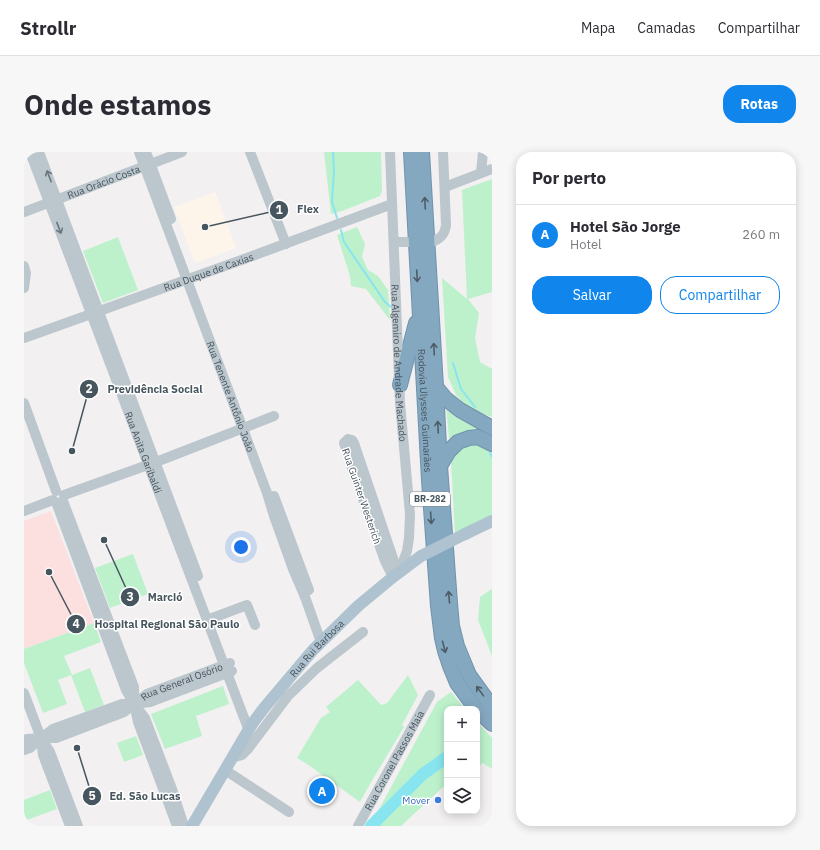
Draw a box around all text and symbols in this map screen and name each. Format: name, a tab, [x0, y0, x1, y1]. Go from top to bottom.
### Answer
text: Strollr	[20, 16, 76, 40]
text: Mapa	[581, 19, 615, 37]
text: Camadas	[637, 19, 696, 37]
text: Compartilhar	[718, 19, 800, 37]
button: Rotas	[723, 85, 796, 123]
text: Onde estamos	[24, 86, 211, 123]
street label: Rua Orácio Costa	[65, 162, 143, 202]
text: Por perto	[532, 167, 606, 189]
one-way arrow	[44, 170, 52, 182]
one-way arrow	[421, 197, 429, 210]
callout: Flex	[269, 198, 327, 221]
text: 1	[275, 202, 283, 217]
text: Flex	[297, 202, 319, 216]
text: Hotel São Jorge	[570, 217, 681, 236]
one-way arrow	[55, 221, 63, 233]
text: A	[541, 226, 549, 243]
text: 260 m	[742, 226, 780, 243]
text: Hotel	[570, 236, 602, 253]
street label: Rua Duque de Caxias	[162, 250, 256, 294]
one-way arrow	[414, 269, 421, 282]
button: Salvar	[532, 276, 652, 314]
button: Compartilhar	[660, 276, 780, 314]
street label: Rua Algemiro de Andrade Machado	[388, 284, 409, 443]
street label: Rua Tenente Antônio João	[203, 339, 257, 454]
one-way arrow	[430, 342, 437, 355]
street label: Rodovia Ulysses Guimarães	[415, 349, 435, 473]
callout: Previdência Social	[79, 378, 211, 401]
text: 2	[85, 381, 93, 396]
text: Previdência Social	[107, 382, 203, 396]
street label: Rua Anita Garibaldi	[122, 410, 164, 495]
one-way arrow	[434, 421, 442, 434]
street label: Rua Guinter Westerich	[339, 447, 384, 546]
road number: BR-282	[410, 492, 450, 506]
one-way arrow	[428, 511, 435, 524]
your location	[231, 537, 251, 557]
callout: Marció	[120, 586, 190, 609]
text: 3	[126, 589, 134, 604]
text: Marció	[148, 590, 182, 604]
one-way arrow	[446, 591, 453, 604]
callout: Hospital Regional São Paulo	[66, 612, 247, 635]
text: 4	[72, 616, 80, 631]
text: Hospital Regional São Paulo	[95, 617, 239, 631]
street label: Rua Rui Barbosa	[287, 617, 347, 680]
one-way arrow	[441, 641, 448, 654]
street label: Rua General Osório	[138, 660, 225, 704]
one-way arrow	[476, 686, 484, 697]
map controls	[444, 706, 480, 814]
button: +	[444, 706, 480, 742]
street label: Rua Coronel Passos Maia	[362, 708, 428, 813]
button: −	[444, 742, 480, 778]
pin: A	[309, 776, 335, 806]
button: layers	[444, 778, 480, 814]
callout: Ed. São Lucas	[82, 784, 189, 807]
text: 5	[88, 788, 96, 803]
text: Ed. São Lucas	[109, 789, 181, 803]
place label: Mover	[402, 794, 430, 807]
marker: Mover	[433, 795, 443, 805]

